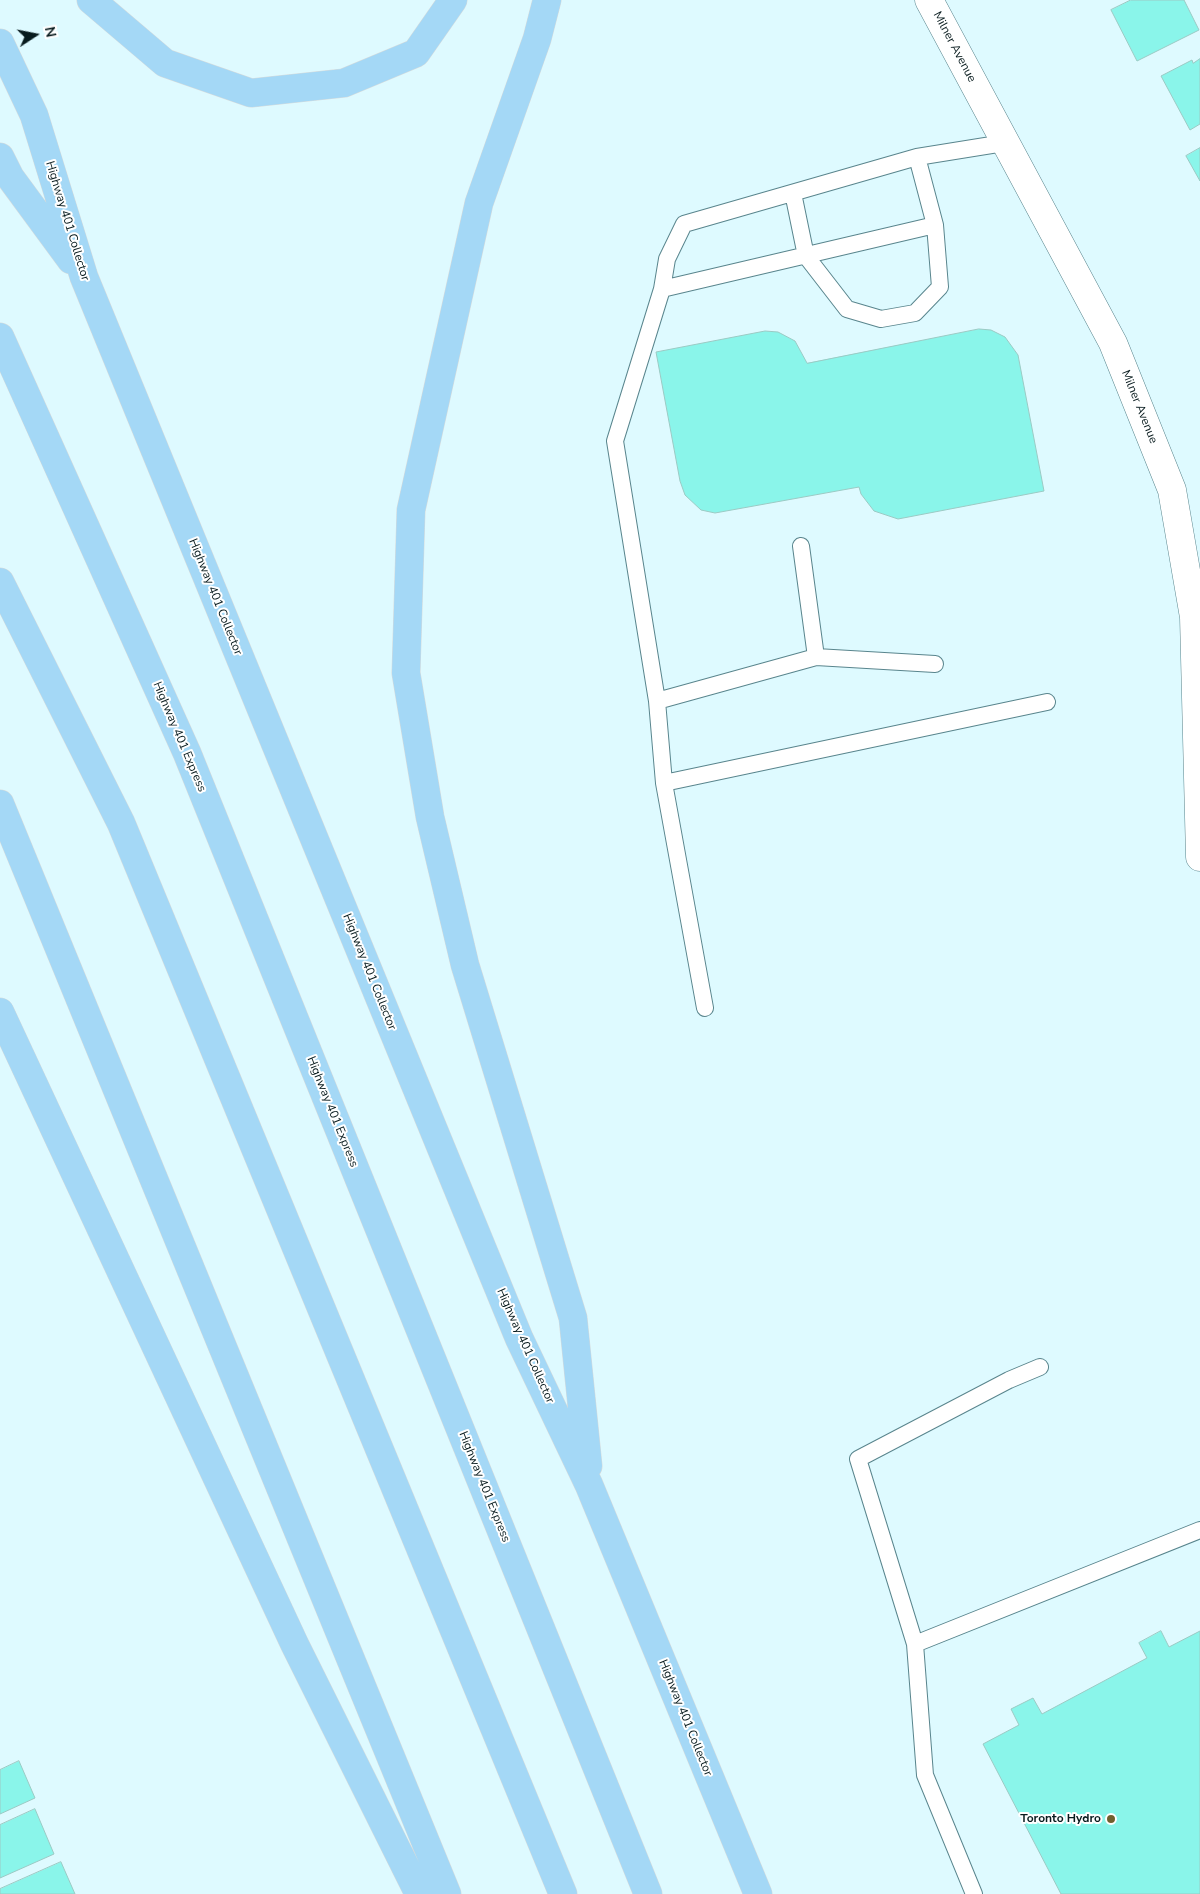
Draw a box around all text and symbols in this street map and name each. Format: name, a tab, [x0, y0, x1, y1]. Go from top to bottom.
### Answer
street label: Milner Avenue	[929, 9, 979, 85]
north arrow	[10, 10, 60, 60]
text: N	[40, 25, 61, 39]
street label: Highway 401 Collector	[42, 159, 92, 283]
street label: Milner Avenue	[1118, 368, 1160, 446]
street label: Highway 401 Collector	[185, 537, 245, 657]
street label: Highway 401 Express	[149, 680, 209, 794]
street label: Highway 401 Collector	[339, 912, 399, 1032]
street label: Highway 401 Express	[303, 1054, 361, 1170]
street label: Highway 401 Collector	[493, 1286, 557, 1406]
street label: Highway 401 Express	[455, 1429, 513, 1545]
street label: Highway 401 Collector	[655, 1658, 715, 1778]
place label: Toronto Hydro	[1020, 1812, 1101, 1826]
marker: Toronto Hydro	[1105, 1813, 1117, 1825]

